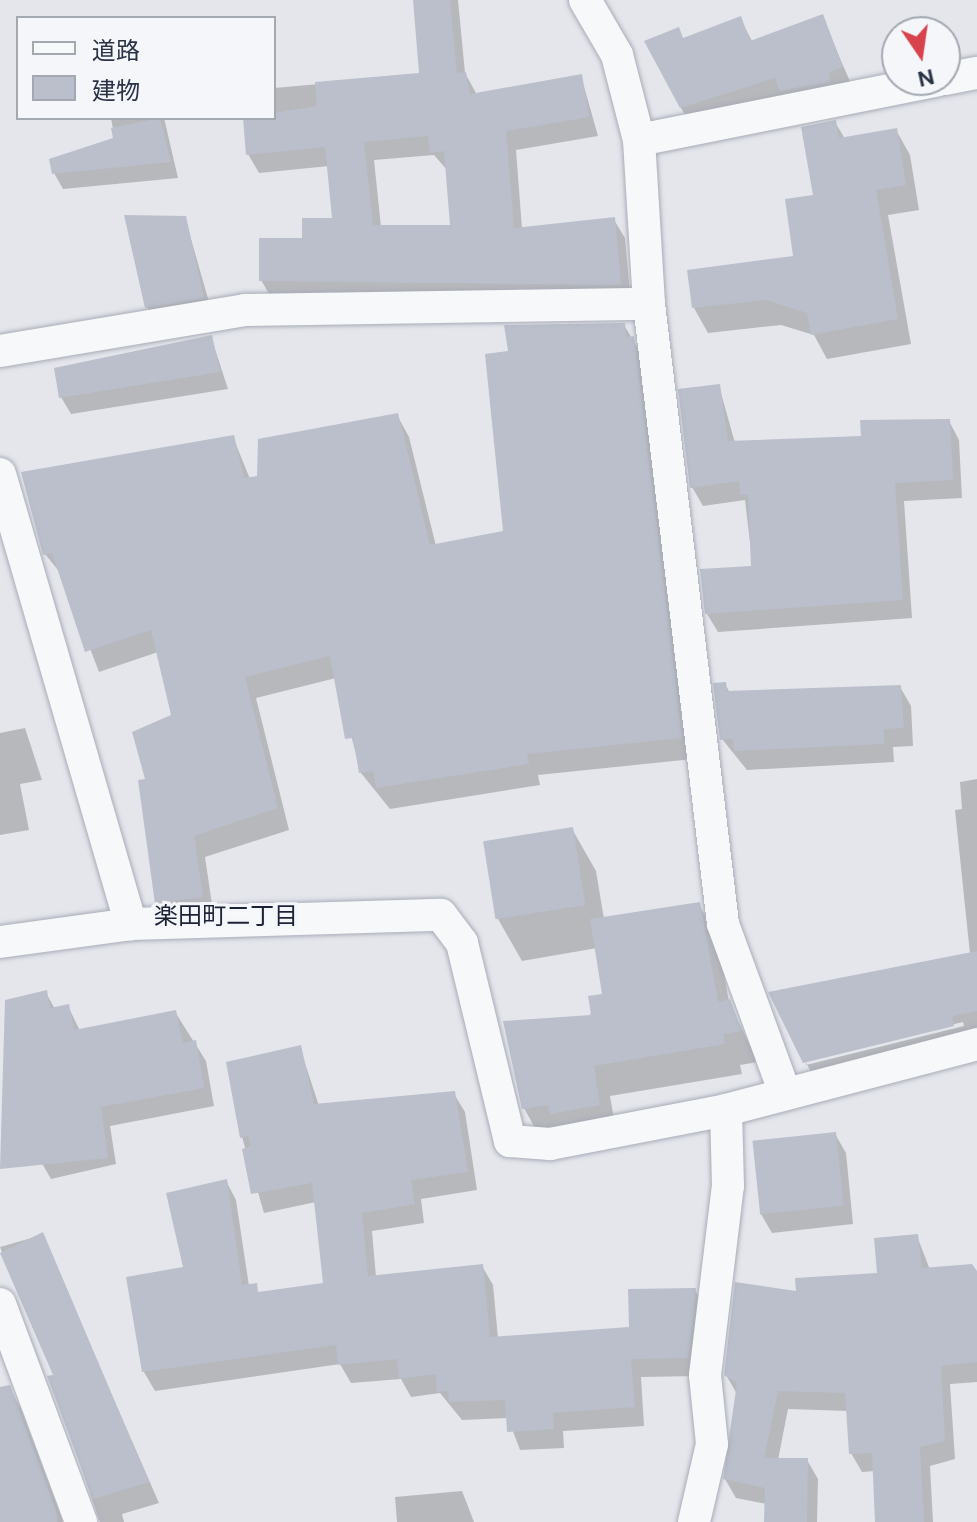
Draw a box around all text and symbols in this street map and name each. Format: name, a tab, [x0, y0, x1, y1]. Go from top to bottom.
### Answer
legend	[16, 16, 276, 120]
north arrow	[881, 16, 961, 96]
text: 道路	[92, 35, 140, 66]
text: N	[915, 62, 937, 94]
text: 建物	[92, 75, 140, 106]
district label: 楽田町二丁目	[154, 902, 298, 930]

